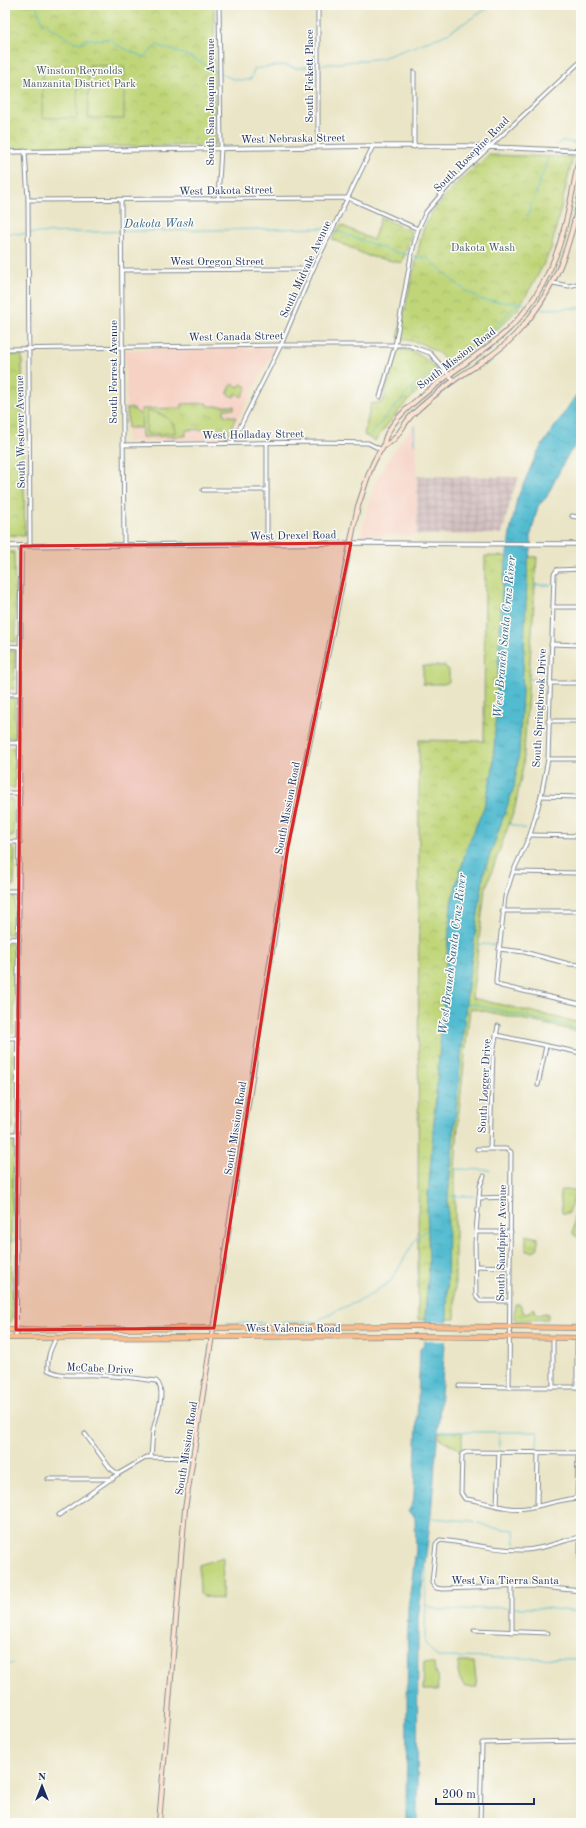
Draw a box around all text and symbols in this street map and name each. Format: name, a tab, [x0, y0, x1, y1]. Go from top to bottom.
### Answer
street label: South Fickett Place	[305, 29, 316, 123]
street label: South San Joaquin Avenue	[206, 38, 217, 166]
park label: Winston Reynolds Manzanita District Park	[22, 66, 136, 90]
street label: South Rosepine Road	[432, 115, 512, 195]
street label: West Nebraska Street	[241, 133, 346, 146]
street label: West Dakota Street	[179, 185, 273, 198]
water label: Dakota Wash	[123, 217, 194, 231]
street label: South Midvale Avenue	[279, 219, 334, 320]
park label: Dakota Wash	[451, 243, 515, 254]
street label: West Oregon Street	[170, 257, 264, 268]
street label: South Forrest Avenue	[109, 320, 120, 424]
street label: South Mission Road	[416, 326, 498, 392]
street label: West Canada Street	[188, 331, 284, 344]
street label: South Westover Avenue	[15, 375, 28, 489]
street label: West Holladay Street	[202, 429, 304, 442]
street label: West Drexel Road	[250, 530, 337, 543]
water label: West Branch Santa Cruz River	[492, 555, 518, 719]
street label: South Springbrook Drive	[532, 648, 549, 768]
street label: South Mission Road	[274, 760, 303, 856]
water label: West Branch Santa Cruz River	[437, 872, 469, 1036]
street label: South Logger Drive	[478, 1038, 493, 1134]
street label: South Mission Road	[224, 1080, 249, 1176]
street label: South Sandpiper Avenue	[496, 1184, 509, 1302]
street label: West Valencia Road	[245, 1324, 341, 1335]
street label: McCabe Drive	[66, 1362, 134, 1377]
street label: South Mission Road	[175, 1400, 200, 1496]
street label: West Via Tierra Santa	[451, 1576, 559, 1587]
north arrow	[22, 1766, 62, 1806]
text: N	[38, 1772, 47, 1783]
scale bar	[436, 1780, 534, 1806]
text: 200 m	[442, 1789, 476, 1801]

